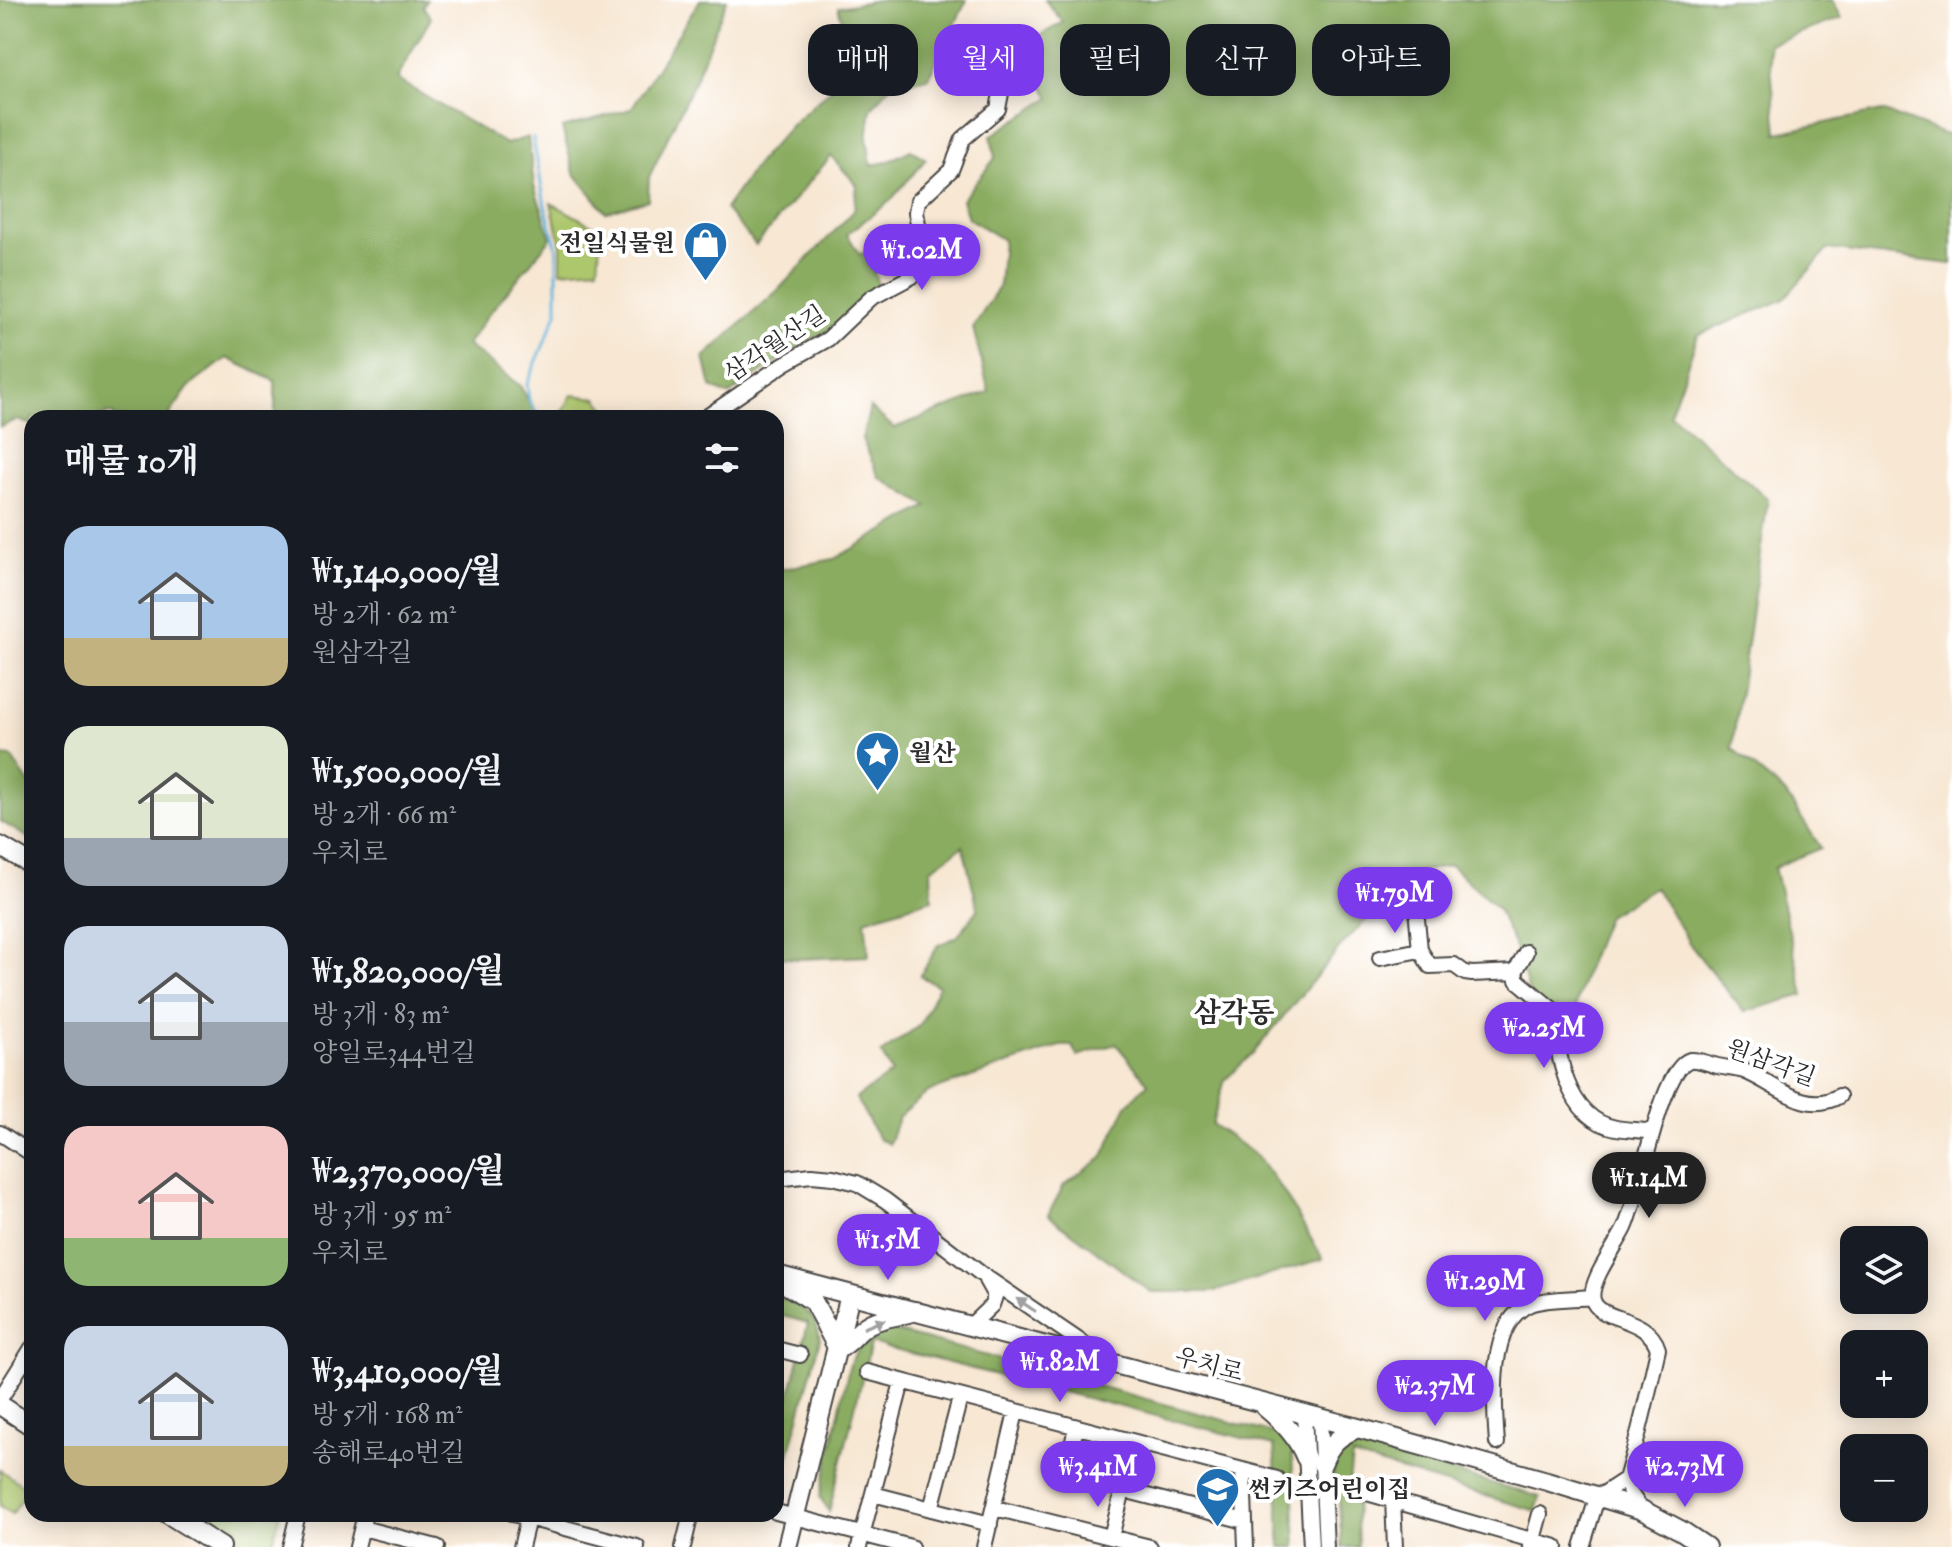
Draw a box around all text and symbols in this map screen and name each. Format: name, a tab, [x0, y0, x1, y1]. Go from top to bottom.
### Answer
chip: 매매	[808, 24, 918, 96]
chip: 월세	[934, 24, 1044, 96]
chip: 필터	[1060, 24, 1170, 96]
chip: 신규	[1186, 24, 1296, 96]
chip: 아파트	[1312, 24, 1450, 96]
shop icon: 전일식물원	[682, 219, 730, 282]
pin: ₩1.02M	[857, 224, 987, 292]
place label: 전일식물원	[559, 228, 675, 259]
text: ₩1.02M	[881, 234, 963, 266]
street label: 삼각월산길	[718, 299, 832, 389]
icon: filters	[700, 436, 744, 480]
text: 매물 10개	[64, 440, 199, 483]
text: ₩1,140,000/월	[312, 550, 502, 593]
icon: home	[128, 558, 224, 654]
text: 방 2개 · 62 m²	[312, 599, 456, 631]
text: 원삼각길	[312, 637, 412, 669]
place icon: 월산	[854, 729, 902, 792]
place label: 월산	[909, 738, 956, 769]
text: ₩1,500,000/월	[312, 750, 503, 793]
icon: home	[128, 758, 224, 854]
text: 방 2개 · 66 m²	[312, 799, 456, 831]
text: 우치로	[312, 837, 387, 869]
pin: ₩1.79M	[1330, 867, 1460, 935]
text: ₩1.79M	[1355, 877, 1435, 909]
text: ₩1,820,000/월	[312, 950, 505, 993]
icon: home	[128, 958, 224, 1054]
district label: 삼각동	[1193, 996, 1275, 1031]
text: 방 3개 · 83 m²	[312, 999, 449, 1031]
pin: ₩2.25M	[1479, 1002, 1609, 1070]
text: ₩2.25M	[1502, 1012, 1586, 1044]
street label: 원삼각길	[1722, 1033, 1820, 1093]
text: 양일로344번길	[312, 1037, 476, 1069]
text: ₩2,370,000/월	[312, 1150, 505, 1193]
pin: ₩1.14M	[1584, 1152, 1714, 1220]
icon: home	[128, 1158, 224, 1254]
text: ₩1.14M	[1610, 1162, 1688, 1194]
text: 방 3개 · 95 m²	[312, 1199, 451, 1231]
pin: ₩1.5M	[832, 1214, 944, 1282]
text: ₩1.5M	[855, 1224, 921, 1256]
map controls	[1840, 1226, 1928, 1522]
button: layers	[1840, 1226, 1928, 1314]
text: 우치로	[312, 1237, 387, 1269]
pin: ₩1.29M	[1420, 1255, 1550, 1323]
text: ₩1.29M	[1444, 1265, 1526, 1297]
one-way arrow	[1016, 1298, 1037, 1313]
one-way arrow	[862, 1317, 886, 1330]
button: +	[1840, 1330, 1928, 1418]
pin: ₩1.82M	[995, 1336, 1125, 1404]
street label: 우치로	[1171, 1341, 1247, 1389]
text: ₩1.82M	[1020, 1346, 1100, 1378]
text: ₩3,410,000/월	[312, 1350, 504, 1393]
icon: home	[128, 1358, 224, 1454]
pin: ₩2.37M	[1370, 1360, 1500, 1428]
text: ₩2.37M	[1395, 1370, 1475, 1402]
text: 방 5개 · 168 m²	[312, 1399, 463, 1431]
button: −	[1840, 1434, 1928, 1522]
text: 송해로40번길	[312, 1437, 465, 1469]
pin: ₩3.41M	[1033, 1441, 1163, 1509]
pin: ₩2.73M	[1620, 1441, 1750, 1509]
text: ₩3.41M	[1058, 1451, 1138, 1483]
text: ₩2.73M	[1645, 1451, 1725, 1483]
school or university icon: 썬키즈어린이집	[1193, 1465, 1241, 1528]
place label: 썬키즈어린이집	[1248, 1474, 1410, 1505]

